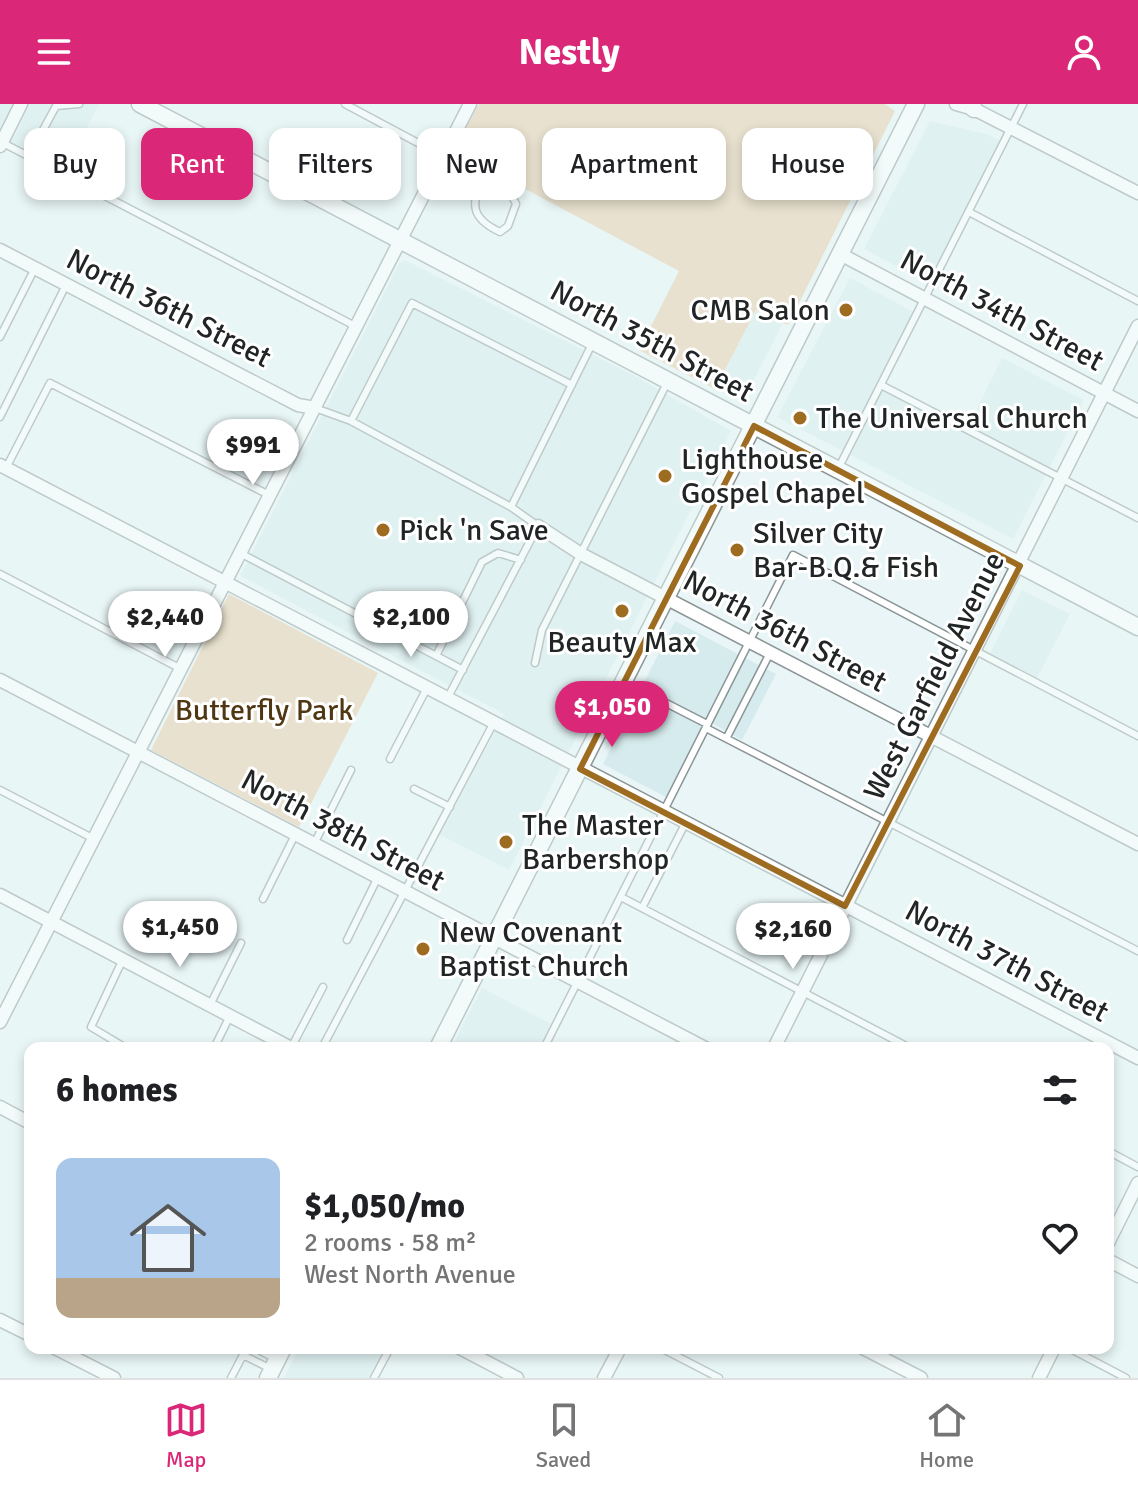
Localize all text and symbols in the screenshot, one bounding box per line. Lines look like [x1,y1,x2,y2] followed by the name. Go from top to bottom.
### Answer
[32,30,76,74] icon: menu
[518,30,620,75] text: Nestly
[1062,30,1106,74] icon: person
[24,128,125,200] chip: Buy
[141,128,253,200] chip: Rent
[269,128,401,200] chip: Filters
[417,128,526,200] chip: New
[542,128,726,200] chip: Apartment
[742,128,873,200] chip: House
[60,241,277,376] street label: North 36th Street
[894,241,1110,380] street label: North 34th Street
[544,272,760,411] street label: North 35th Street
[691,292,830,329] place label: CMB Salon
[837,301,855,319] marker: CMB Salon
[816,400,1088,437] place label: The Universal Church
[791,409,809,427] marker: The Universal Church
[206,419,300,487] pin: $991
[225,429,281,461] text: $991
[681,441,865,512] place label: Lighthouse Gospel Chapel
[656,467,674,485] marker: Lighthouse Gospel Chapel
[399,512,549,549] place label: Pick 'n Save
[753,515,939,586] place label: Silver City Bar-B.Q.& Fish
[374,521,392,539] marker: Pick 'n Save
[728,541,746,559] marker: Silver City Bar-B.Q.& Fish
[856,546,1013,806] street label: West Garfield Avenue
[677,562,893,701] street label: North 36th Street
[100,591,230,659] pin: $2,440
[346,591,476,659] pin: $2,100
[126,601,204,633] text: $2,440
[372,601,450,633] text: $2,100
[613,602,631,620] marker: Beauty Max
[547,624,697,661] place label: Beauty Max
[547,681,677,749] pin: $1,050
[573,691,651,723] text: $1,050
[175,692,353,729] park label: Butterfly Park
[235,761,451,900] street label: North 38th Street
[522,807,669,878] place label: The Master Barbershop
[497,833,515,851] marker: The Master Barbershop
[899,892,1115,1031] street label: North 37th Street
[115,901,245,969] pin: $1,450
[728,903,858,971] pin: $2,160
[141,911,219,943] text: $1,450
[754,913,832,945] text: $2,160
[439,914,629,985] place label: New Covenant Baptist Church
[414,940,432,958] marker: New Covenant Baptist Church
[1038,1068,1082,1112] icon: filters
[56,1069,177,1111] text: 6 homes
[304,1185,465,1227] text: $1,050/mo
[120,1190,216,1286] icon: home
[1038,1216,1082,1260] icon: heart
[304,1227,477,1259] text: 2 rooms · 58 m²
[304,1259,516,1291] text: West North Avenue
[164,1398,208,1473] tab: Map
[536,1398,591,1473] tab: Saved
[919,1398,974,1473] tab: Home

